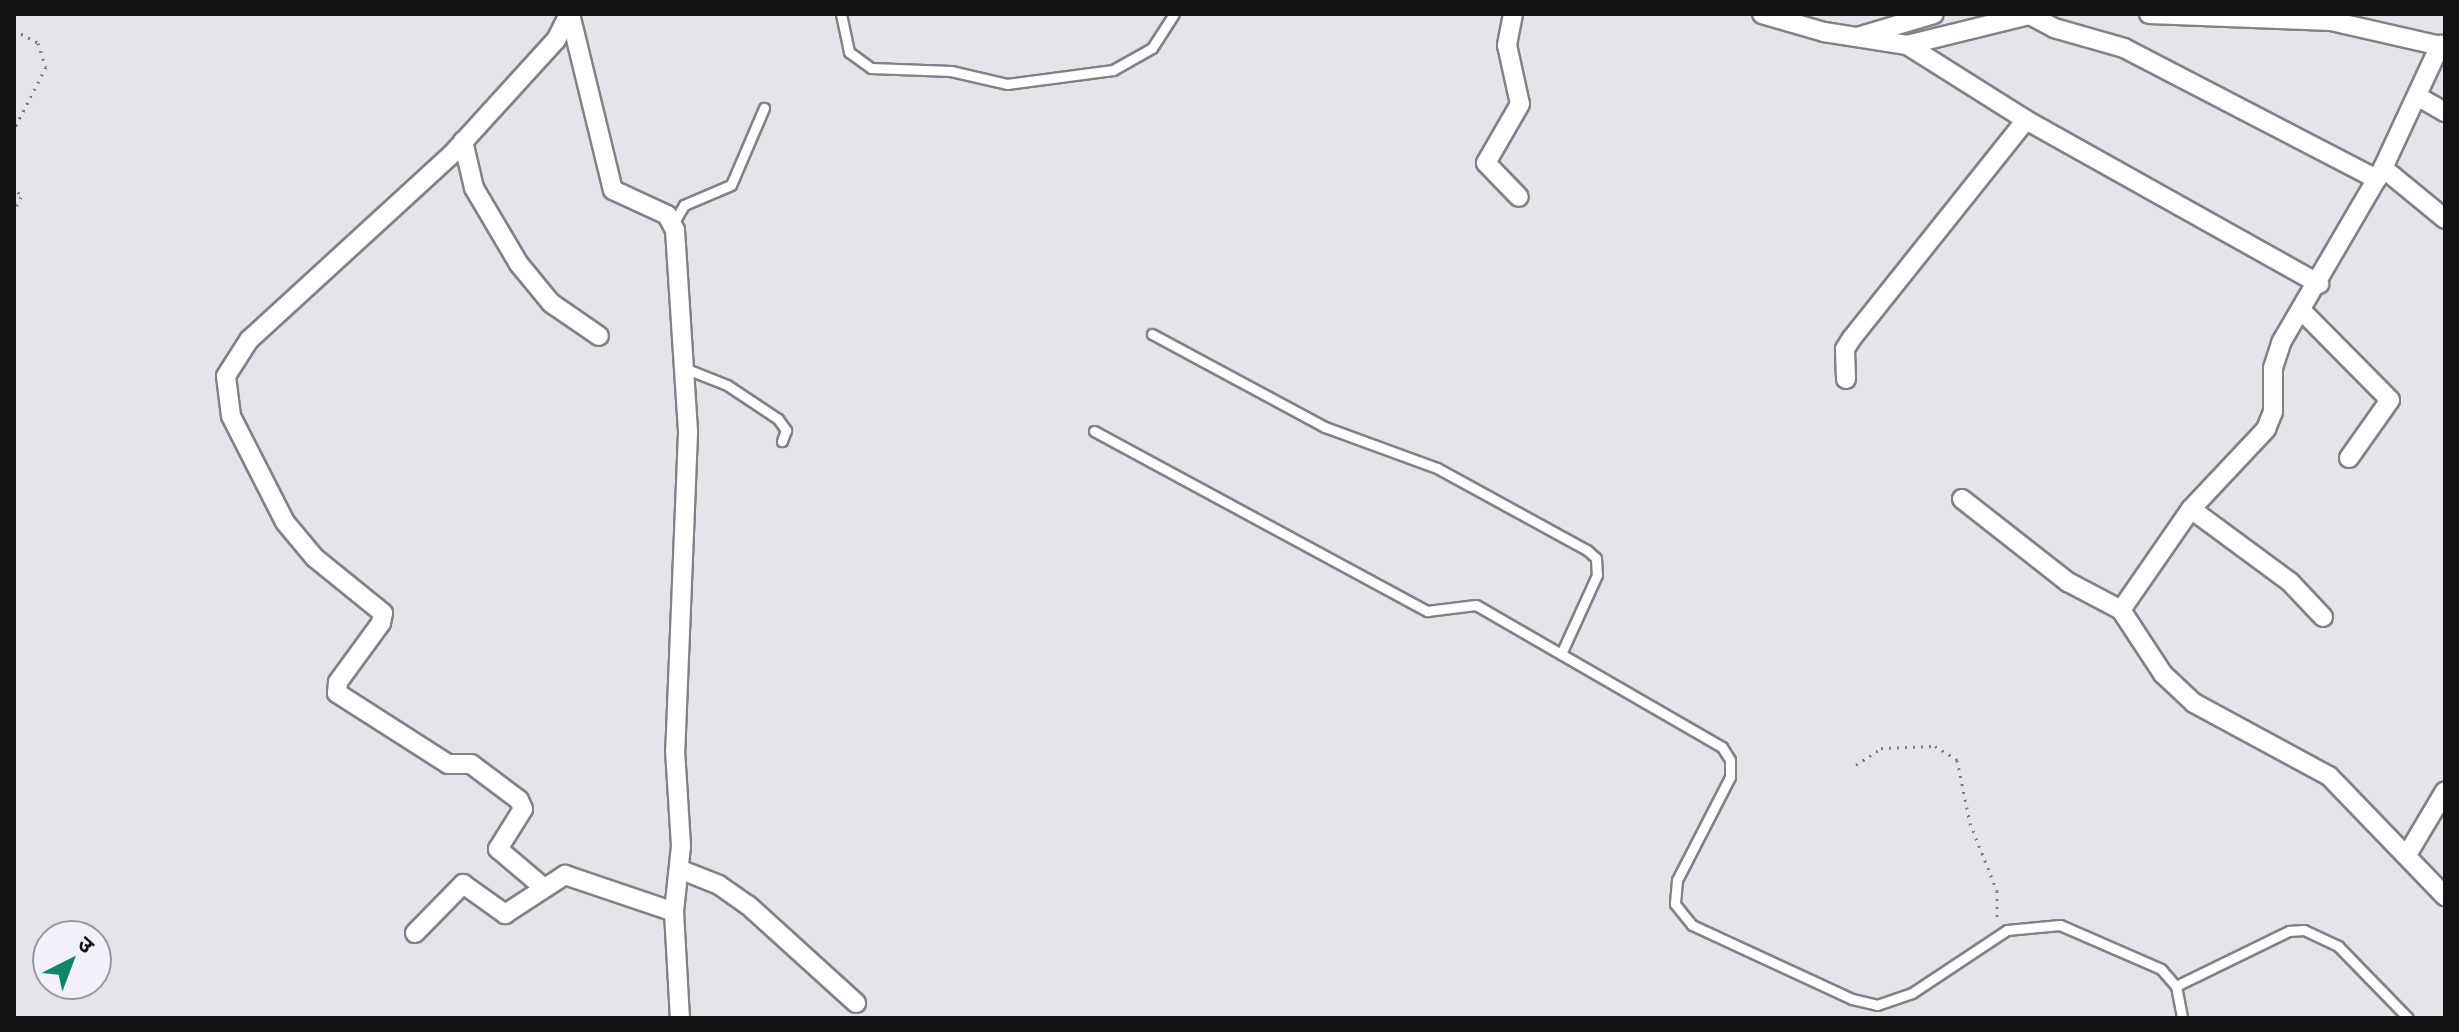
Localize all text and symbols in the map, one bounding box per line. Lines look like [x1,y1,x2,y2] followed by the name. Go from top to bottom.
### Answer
[32,920,112,1000] north arrow
[71,927,103,960] text: उ

